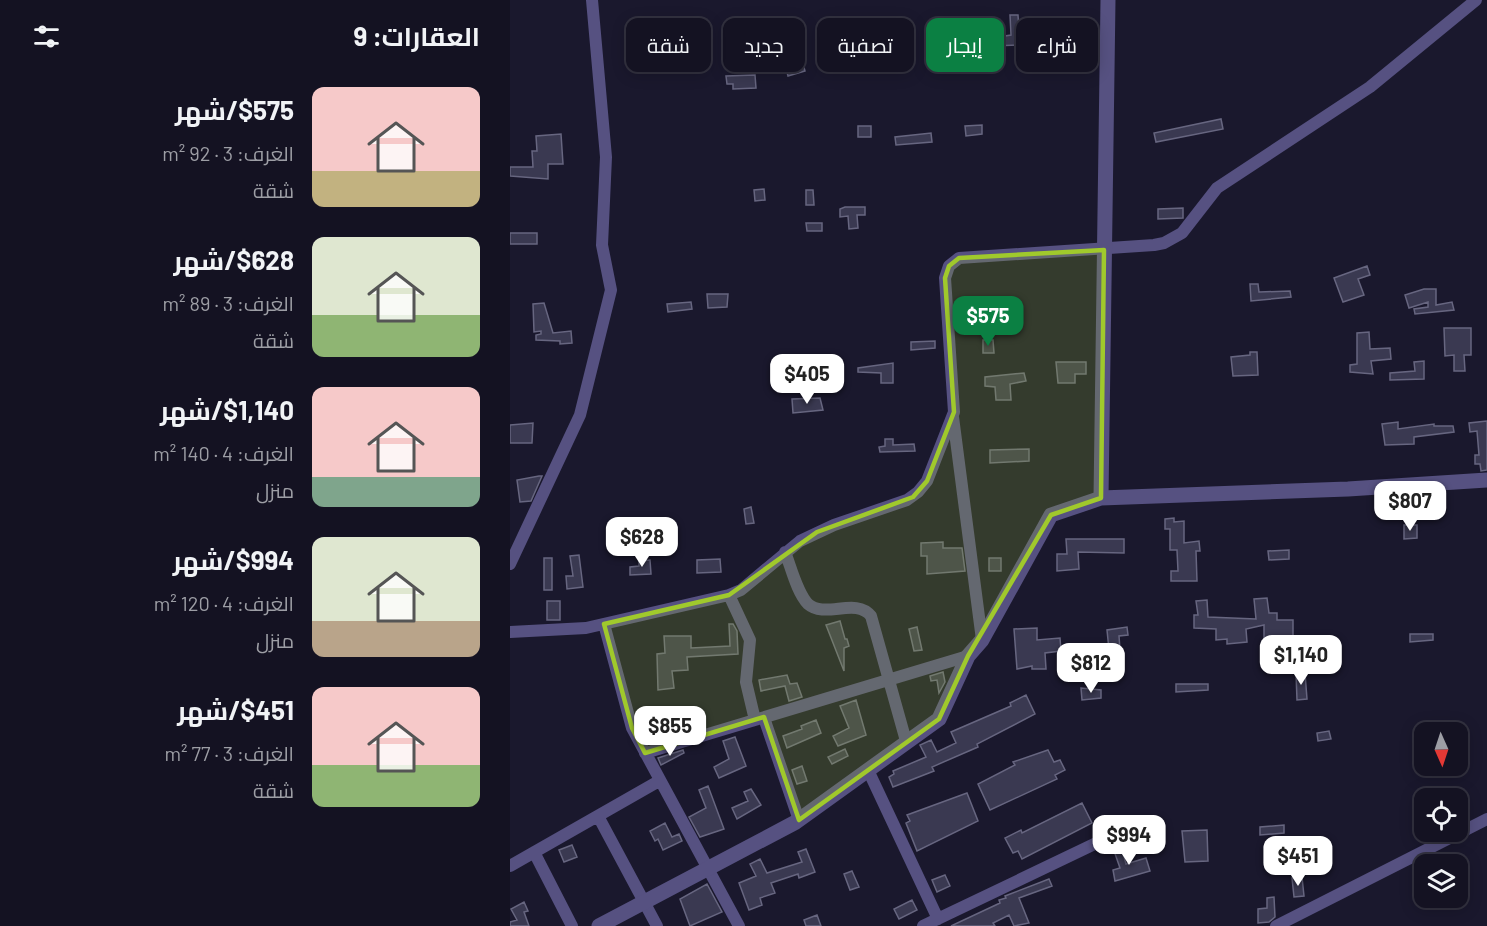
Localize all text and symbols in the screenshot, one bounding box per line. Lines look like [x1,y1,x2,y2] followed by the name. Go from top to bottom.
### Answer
[626,18,711,72] chip: شقة
[723,18,805,72] chip: جديد
[817,18,914,72] chip: تصفية
[926,18,1004,72] chip: إيجار
[1016,18,1098,72] chip: شراء
[30,20,63,53] icon: filters
[353,20,480,51] text: العقارات: 9
[175,94,294,125] text: $575/شهر
[360,111,432,183] icon: home
[162,141,294,165] text: الغرف: 3 · 92 m²
[253,178,294,202] text: شقة
[173,244,294,275] text: $628/شهر
[360,261,432,333] icon: home
[163,291,294,315] text: الغرف: 3 · 89 m²
[952,296,1024,347] pin: $575
[967,303,1009,327] text: $575
[253,328,294,352] text: شقة
[771,354,843,405] pin: $405
[784,361,830,385] text: $405
[160,394,294,425] text: $1,140/شهر
[360,411,432,483] icon: home
[153,441,294,465] text: الغرف: 4 · 140 m²
[256,478,294,502] text: منزل
[1374,481,1446,532] pin: $807
[1388,488,1432,512] text: $807
[606,517,678,568] pin: $628
[620,524,664,548] text: $628
[173,544,294,575] text: $994/شهر
[360,561,432,633] icon: home
[154,591,294,615] text: الغرف: 4 · 120 m²
[256,628,294,652] text: منزل
[1252,635,1350,686] pin: $1,140
[1274,642,1328,666] text: $1,140
[1055,643,1127,694] pin: $812
[1071,650,1111,674] text: $812
[177,694,294,725] text: $451/شهر
[634,706,706,757] pin: $855
[360,711,432,783] icon: home
[648,713,692,737] text: $855
[1414,722,1468,776] north arrow
[1414,722,1468,908] map controls
[164,741,294,765] text: الغرف: 3 · 77 m²
[253,778,294,802] text: شقة
[1414,788,1468,842] button: locate
[1093,815,1165,866] pin: $994
[1107,822,1151,846] text: $994
[1262,836,1334,887] pin: $451
[1277,843,1319,867] text: $451
[1414,854,1468,908] button: layers

